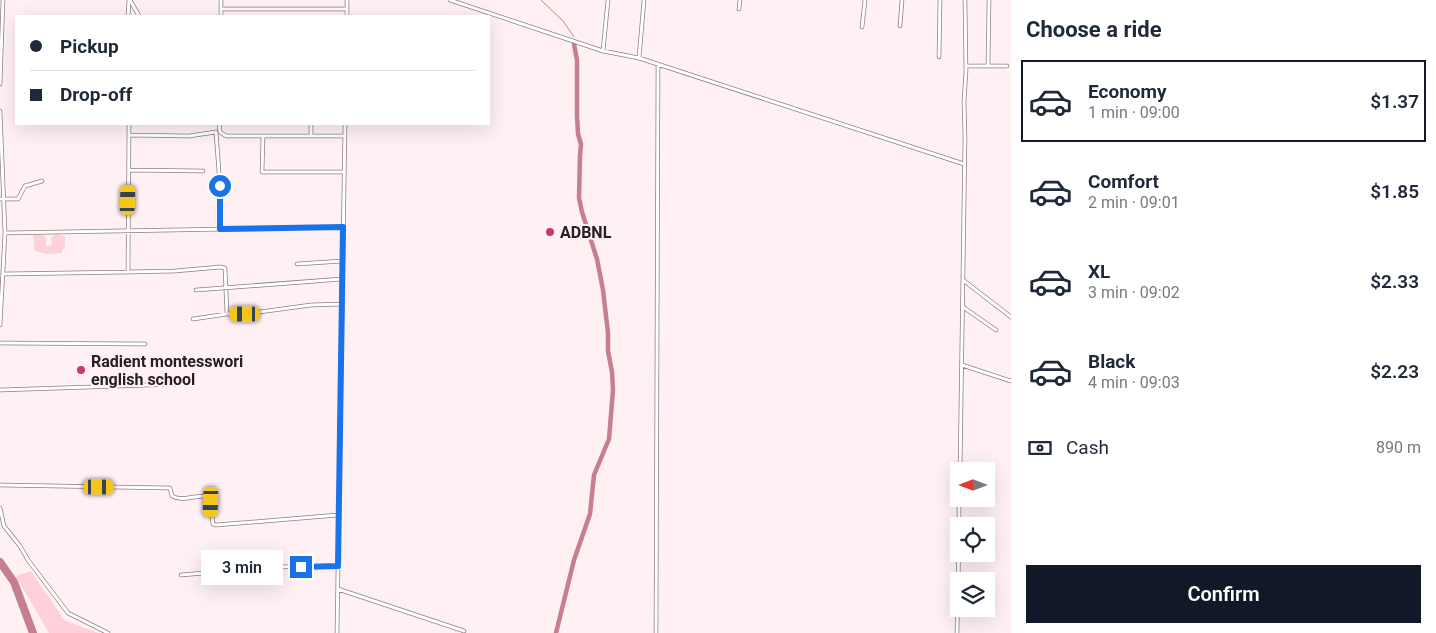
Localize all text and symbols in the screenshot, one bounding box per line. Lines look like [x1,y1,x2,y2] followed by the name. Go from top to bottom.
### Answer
[1026,17,1162,42] text: Choose a ride
[60,35,119,58] text: Pickup
[1028,79,1073,124] icon: car
[1088,80,1167,103] text: Economy
[60,83,132,106] text: Drop-off
[1370,90,1419,113] text: $1.37
[1088,103,1180,122] text: 1 min · 09:00
[1028,169,1073,214] icon: car
[1088,170,1159,193] text: Comfort
[209,175,231,197] route start
[1370,180,1419,203] text: $1.85
[119,185,136,215] car
[1088,193,1180,212] text: 2 min · 09:01
[560,223,612,242] place label: ADBNL
[544,226,556,238] marker: ADBNL
[1028,259,1073,304] icon: car
[1088,260,1110,283] text: XL
[1370,270,1419,293] text: $2.33
[1088,283,1180,302] text: 3 min · 09:02
[230,307,260,322] car
[1028,349,1073,394] icon: car
[1088,350,1135,373] text: Black
[91,352,243,389] place label: Radient montesswori english school
[1370,360,1419,383] text: $2.23
[75,364,87,376] marker: Radient montesswori english school
[1088,373,1180,392] text: 4 min · 09:03
[1026,434,1054,462] icon: cash
[1066,436,1109,459] text: Cash
[1376,438,1421,457] text: 890 m
[950,462,995,508] north arrow
[950,462,995,617] map controls
[84,480,114,495] car
[202,487,219,517] car
[950,517,995,562] button: locate
[201,550,284,584] callout: 3 min
[290,556,312,578] route end
[222,558,262,577] text: 3 min
[1026,565,1421,623] button: Confirm
[950,572,995,617] button: layers

